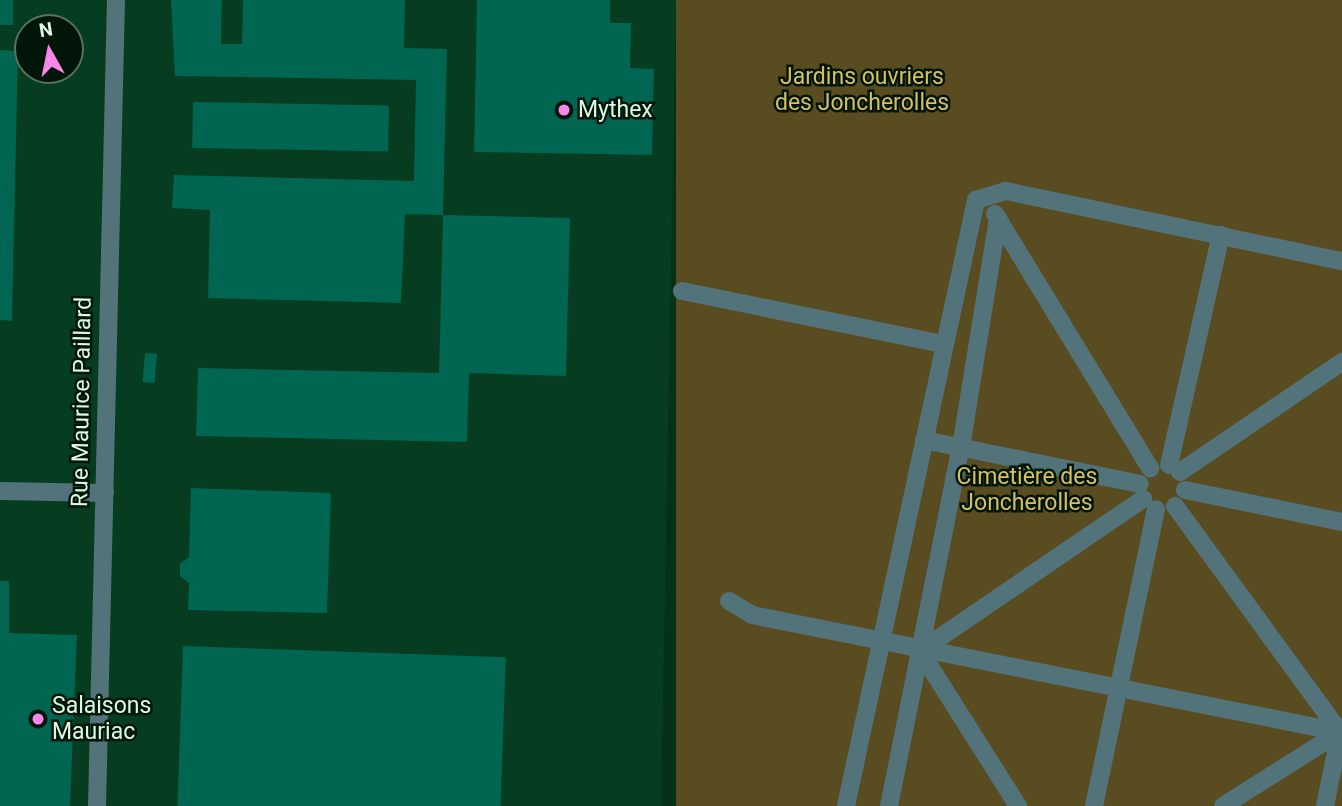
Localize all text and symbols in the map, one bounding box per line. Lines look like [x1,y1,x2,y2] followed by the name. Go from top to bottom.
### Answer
[14,14,84,84] north arrow
[38,17,54,42] text: N
[775,63,949,117] park label: Jardins ouvriers des Joncherolles
[578,96,653,124] place label: Mythex
[556,102,572,118] marker: Mythex
[66,297,98,507] street label: Rue Maurice Paillard
[957,463,1097,517] park label: Cimetière des Joncherolles
[52,692,151,746] place label: Salaisons Mauriac
[30,711,46,727] marker: Salaisons Mauriac

